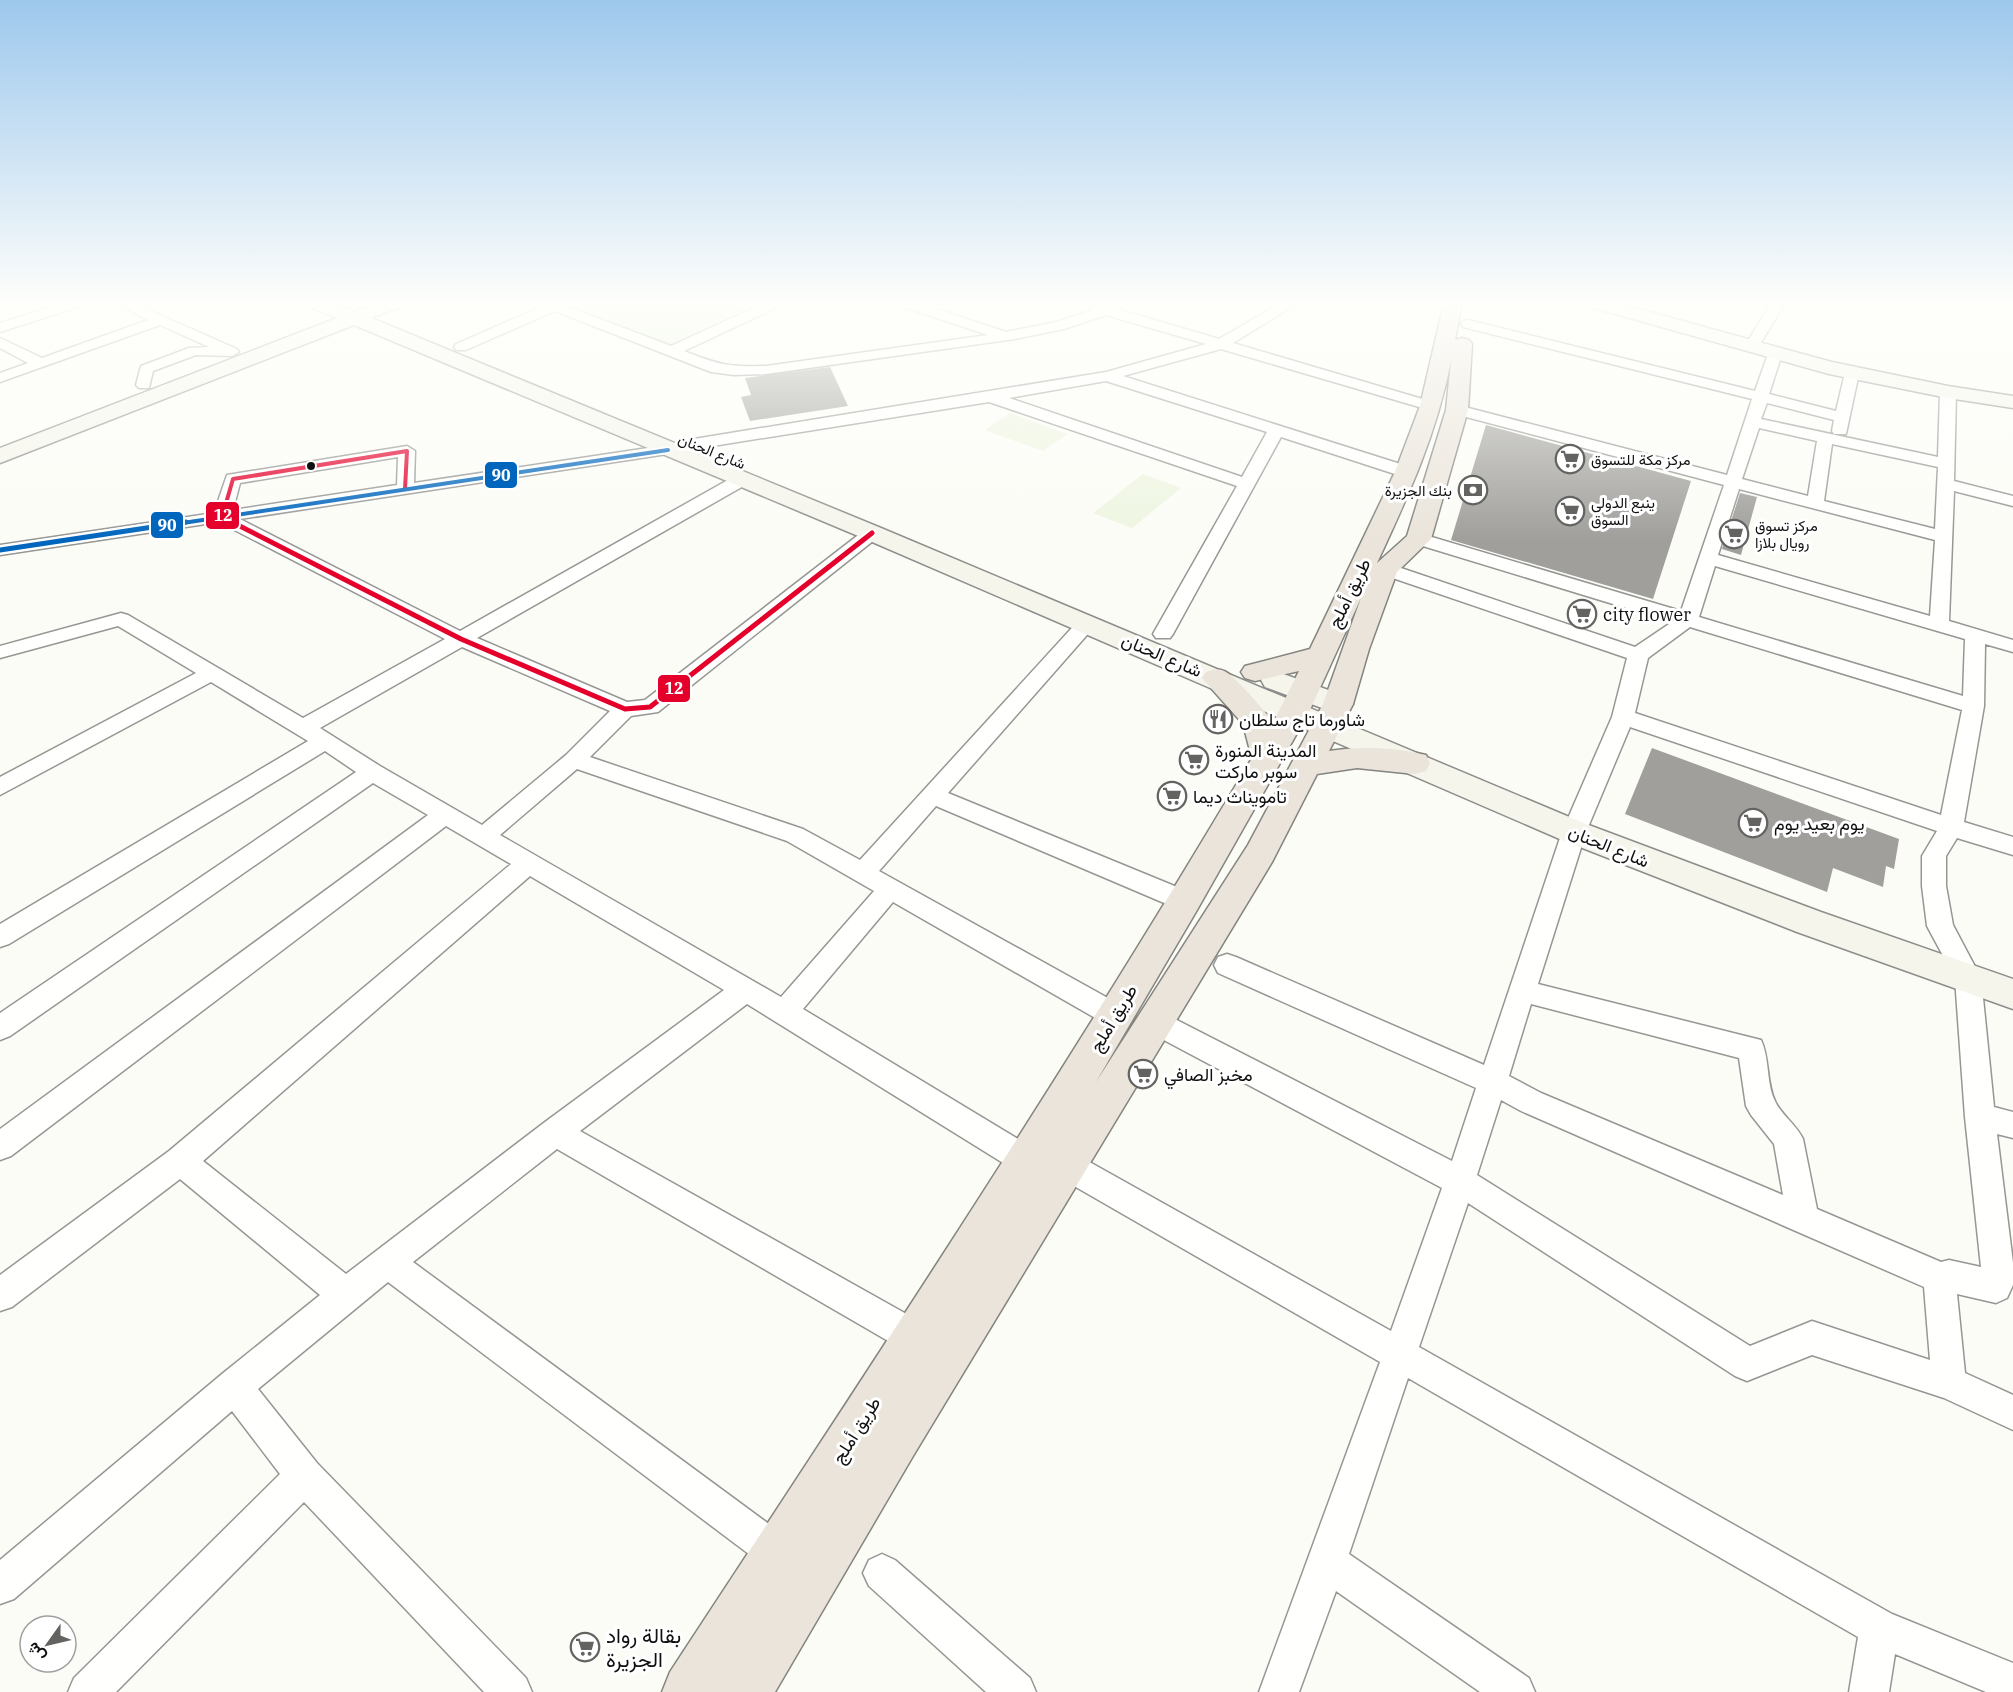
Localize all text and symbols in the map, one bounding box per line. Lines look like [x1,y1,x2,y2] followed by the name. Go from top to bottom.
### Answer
[675,429,749,475] street label: شارع الحنان
[1554,443,1586,475] supermarket icon: مركز مكة للتسوق
[1591,450,1690,469] place label: مركز مكة للتسوق
[305,460,317,472] unlabelled marker
[484,461,518,489] line badge: 90
[491,465,511,485] text: 90
[1457,474,1489,506] bank icon: بنك الجزيرة
[1385,481,1452,500] place label: بنك الجزيرة
[1591,493,1655,529] place label: ينبع الدولى السوق
[1554,495,1586,527] supermarket icon: ينبع الدولى السوق
[205,501,240,530] line badge: 12
[213,505,233,525] text: 12
[150,511,184,539] line badge: 90
[157,515,177,535] text: 90
[1755,516,1818,552] place label: مركز تسوق رويال بلازا
[1718,518,1750,550] supermarket icon: مركز تسوق رويال بلازا
[1322,555,1377,632] street label: طريق أملج
[1566,598,1598,630] supermarket icon: city flower
[1603,603,1691,626] place label: city flower
[1118,628,1206,683] street label: شارع الحنان
[657,674,691,703] line badge: 12
[664,678,684,698] text: 12
[1202,703,1234,735] restaurant icon: شاورما تاج سلطان
[1239,708,1365,732] place label: شاورما تاج سلطان
[1215,739,1316,783] place label: المدينة المنورة سوبر ماركت
[1178,744,1210,776] supermarket icon: المدينة المنورة سوبر ماركت
[1156,780,1188,812] supermarket icon: تامويناث ديما
[1193,785,1287,808] place label: تامويناث ديما
[1737,807,1769,839] supermarket icon: يوم بعيد يوم
[1774,812,1865,836] place label: يوم بعيد يوم
[1565,819,1653,874] street label: شارع الحنان
[1084,980,1143,1056] street label: طريق أملج
[1127,1058,1159,1090] supermarket icon: مخبز الصافي
[1164,1063,1253,1090] place label: مخبز الصافي
[827,1392,886,1468] street label: طريق أملج
[18,1614,78,1674] north arrow
[606,1621,681,1673] place label: بقالة رواد الجزيرة
[569,1631,601,1663] supermarket icon: بقالة رواد الجزيرة
[22,1639,49,1666] text: ش

